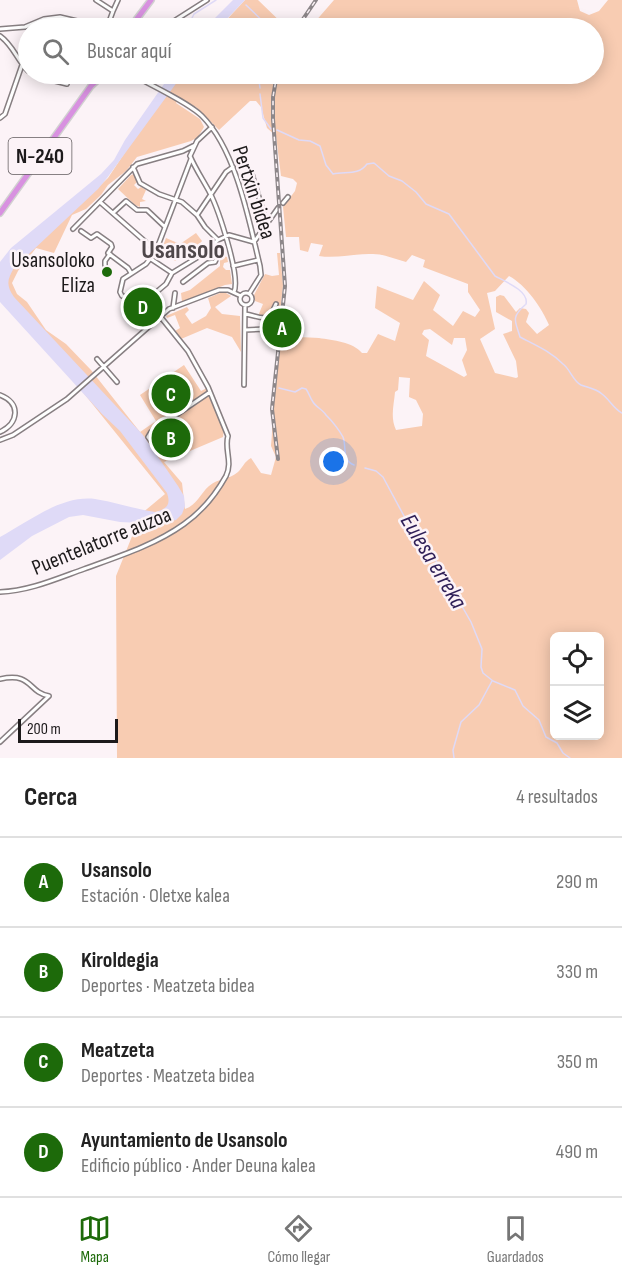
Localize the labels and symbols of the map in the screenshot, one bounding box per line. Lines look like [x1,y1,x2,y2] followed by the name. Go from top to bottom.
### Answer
[9,138,72,174] road number: N-240
[226,142,281,242] street label: Pertxin bidea
[141,235,225,266] district label: Usansolo
[11,247,95,299] place label: Usansoloko Eliza
[100,265,114,279] marker: Usansoloko Eliza
[124,284,162,330] pin: D
[262,306,302,350] pin: A
[152,372,190,416] pin: C
[152,416,190,460] pin: B
[319,447,348,476] your location
[28,501,175,582] street label: Puentelatorre auzoa
[394,509,473,614] water label: Eulesa erreka
[18,716,118,744] scale bar

